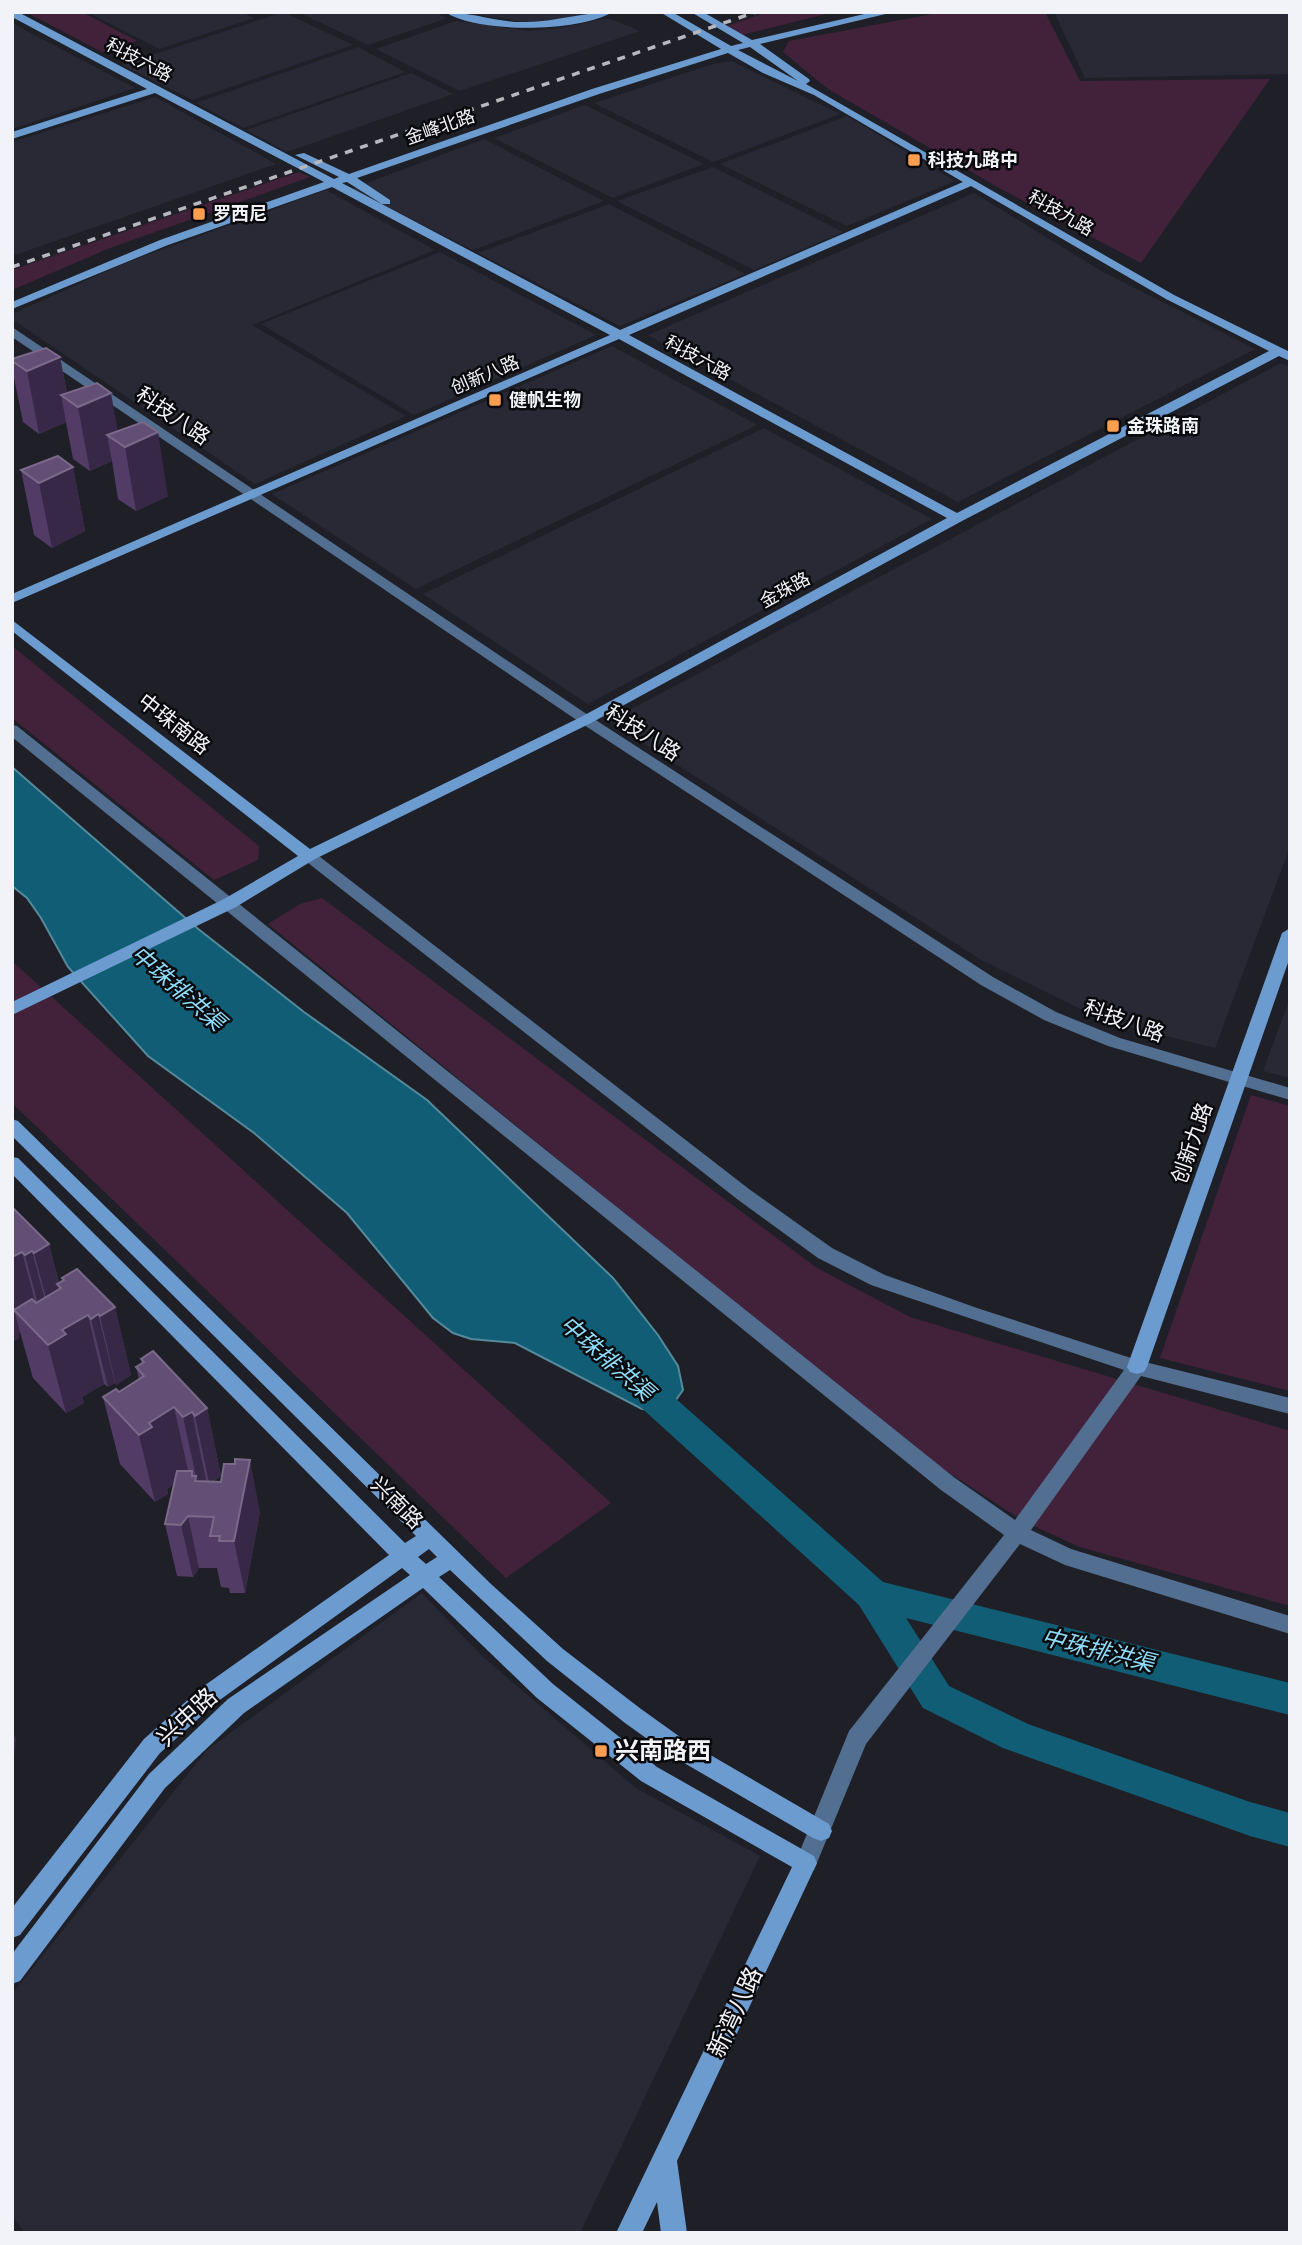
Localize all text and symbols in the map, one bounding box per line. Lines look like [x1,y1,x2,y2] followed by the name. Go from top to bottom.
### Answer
[103,33,176,86] street label: 科技六路
[402,105,477,148] street label: 金峰北路
[928,149,1018,170] place label: 科技九路中
[906,152,922,168] marker: 科技九路中
[1025,185,1098,240] street label: 科技九路
[213,203,267,224] place label: 罗西尼
[191,206,207,222] marker: 罗西尼
[662,331,735,384] street label: 科技六路
[448,351,522,398] street label: 创新八路
[132,381,215,450] street label: 科技八路
[509,389,581,410] place label: 健帆生物
[487,392,503,408] marker: 健帆生物
[1127,415,1199,436] place label: 金珠路南
[1105,418,1121,434] marker: 金珠路南
[756,567,813,612] street label: 金珠路
[134,688,215,759] street label: 中珠南路
[601,699,685,766] street label: 科技八路
[125,940,232,1038] water label: 中珠排洪渠
[1080,994,1168,1047] street label: 科技八路
[1166,1099,1217,1187] street label: 创新九路
[554,1310,661,1408] water label: 中珠排洪渠
[366,1472,428,1534] street label: 兴南路
[1039,1623,1160,1678] water label: 中珠排洪渠
[151,1682,223,1752] street label: 兴中路
[615,1737,711,1765] place label: 兴南路西
[593,1743,609,1759] marker: 兴南路西
[702,1963,768,2061] street label: 新湾八路

